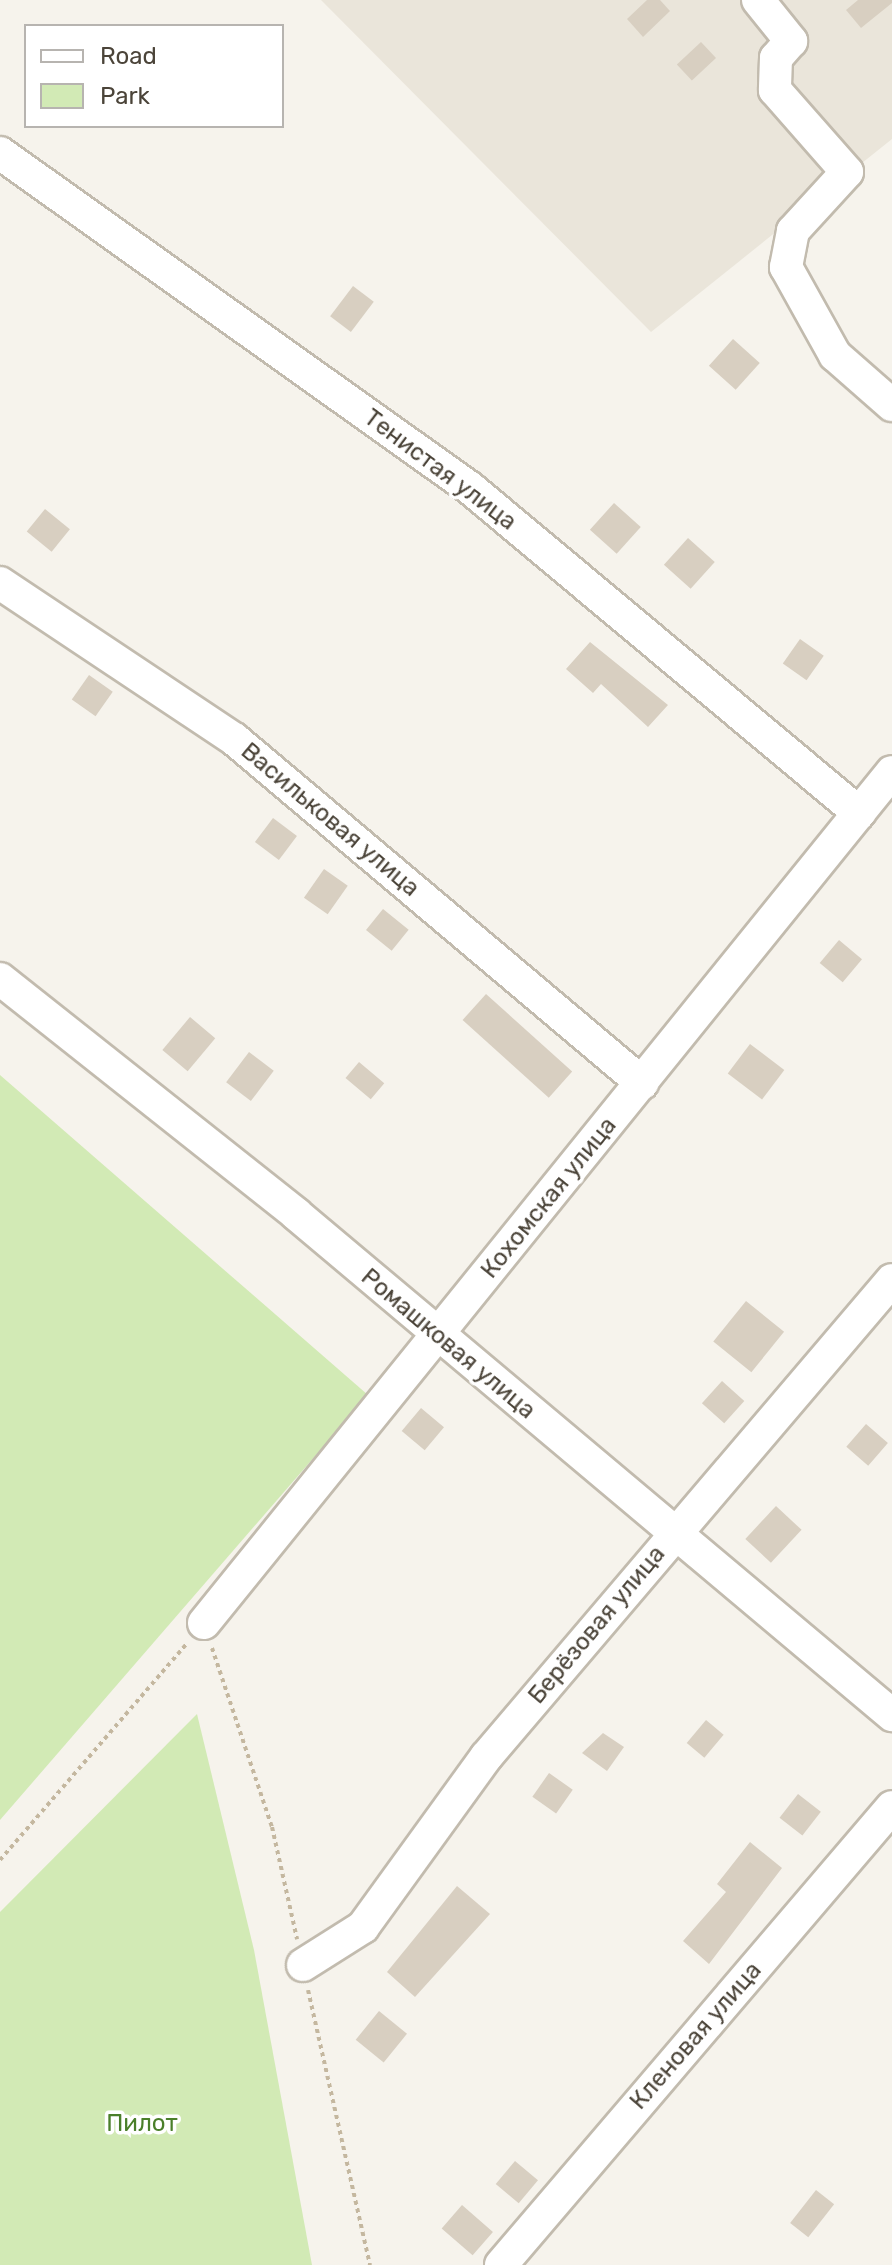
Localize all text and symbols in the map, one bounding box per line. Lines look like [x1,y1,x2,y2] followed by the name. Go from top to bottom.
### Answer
[24,24,284,128] legend
[100,42,157,70] text: Road
[100,82,150,110] text: Park
[358,403,522,537] street label: Тенистая улица
[235,737,425,903] street label: Васильковая улица
[475,1112,623,1284] street label: Кохомская улица
[355,1263,541,1425] street label: Ромашковая улица
[523,1540,671,1710] street label: Берёзовая улица
[624,1956,768,2116] street label: Кленовая улица
[106,2110,178,2138] park label: Пилот

